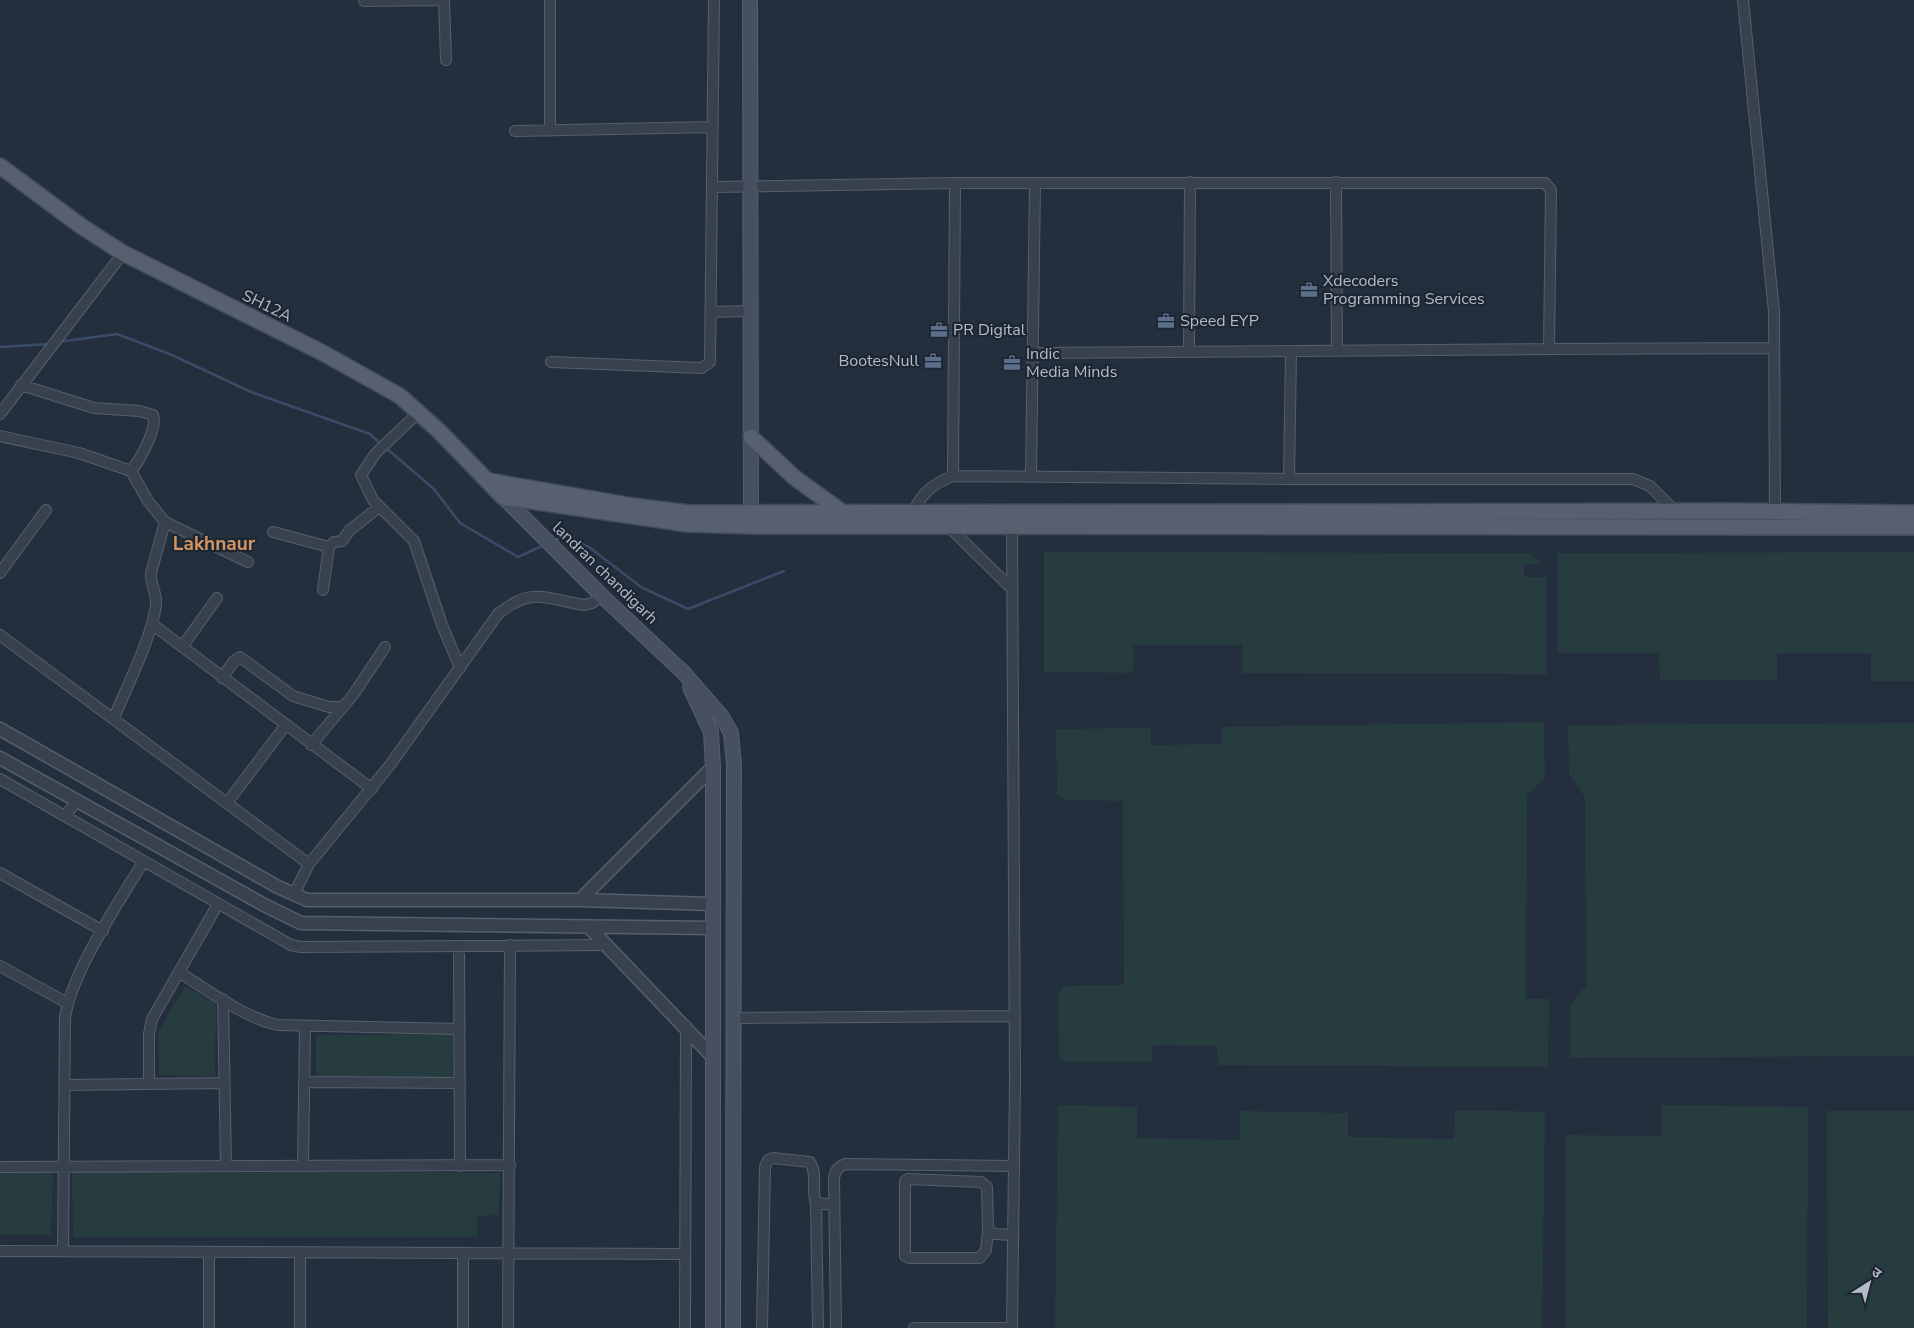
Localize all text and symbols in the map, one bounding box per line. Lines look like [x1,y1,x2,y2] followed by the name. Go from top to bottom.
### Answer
[1323,270,1485,310] place label: Xdecoders Programming Services
[1299,280,1319,300] office icon: Xdecoders Programming Services
[238,285,296,328] street label: SH12A
[1180,310,1259,332] place label: Speed EYP
[1156,311,1176,331] office icon: Speed EYP
[953,319,1026,341] place label: PR Digital
[929,320,949,340] office icon: PR Digital
[1026,343,1117,383] place label: Indic Media Minds
[838,350,919,372] place label: BootesNull
[923,351,943,371] office icon: BootesNull
[1002,353,1022,373] office icon: Indic Media Minds
[547,517,663,629] street label: landran chandigarh
[173,531,256,557] district label: Lakhnaur
[1844,1258,1894,1308] north arrow
[1867,1263,1886,1283] text: उ

